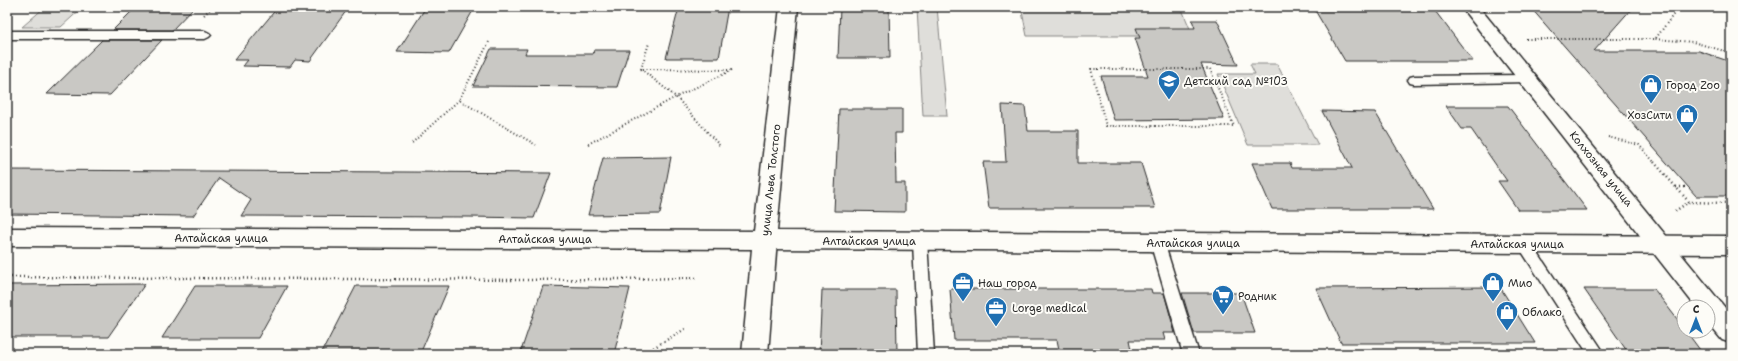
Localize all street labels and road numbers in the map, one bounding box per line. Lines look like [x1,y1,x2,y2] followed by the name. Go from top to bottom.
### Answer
[758,123,784,237] street label: улица Льва Толстого
[1566,128,1636,210] street label: Колхозная улица
[174,231,268,246] street label: Алтайская улица
[498,232,592,247] street label: Алтайская улица
[822,234,916,249] street label: Алтайская улица
[1146,236,1240,251] street label: Алтайская улица
[1470,237,1564,252] street label: Алтайская улица

